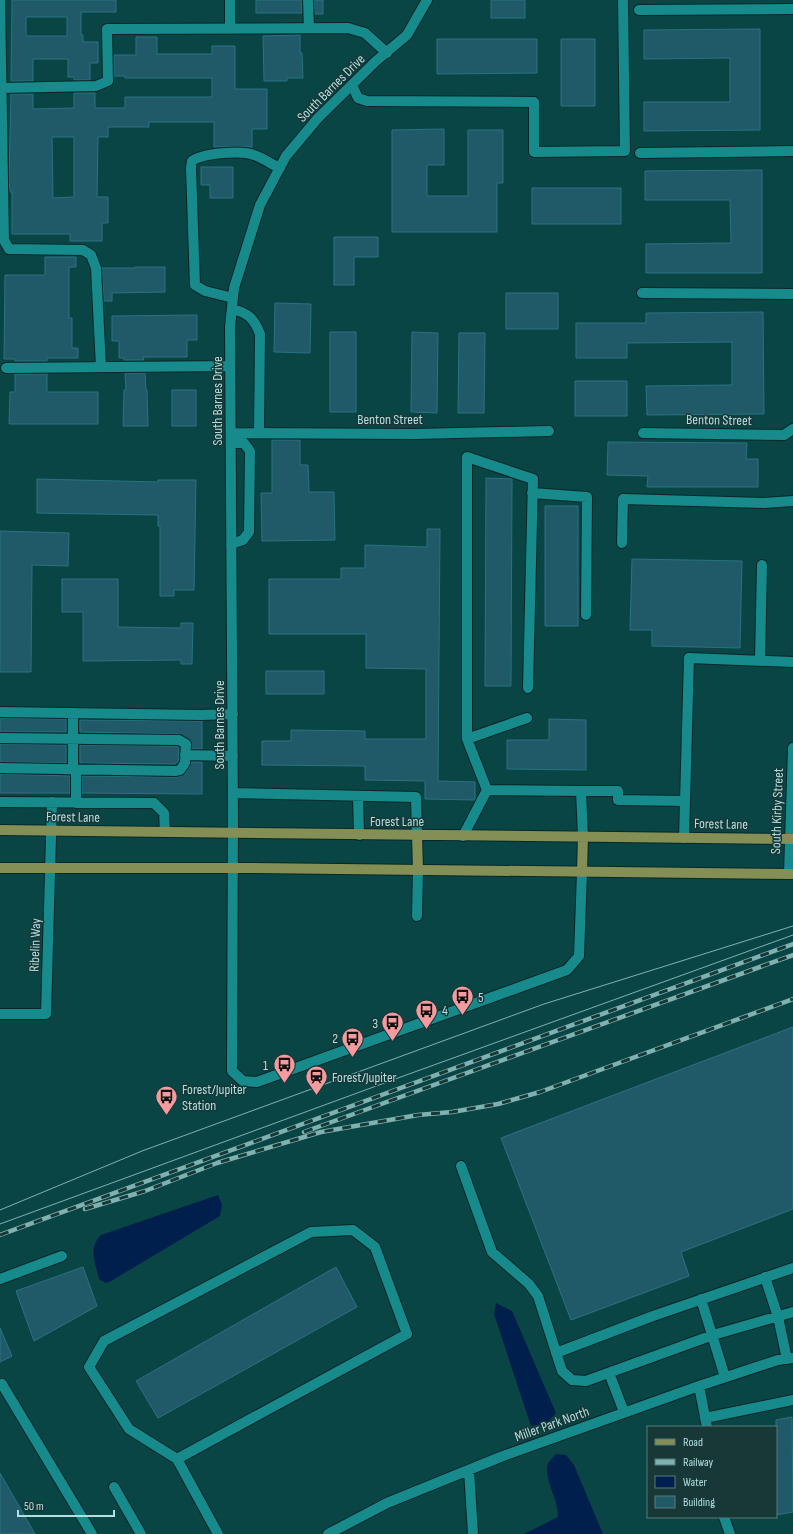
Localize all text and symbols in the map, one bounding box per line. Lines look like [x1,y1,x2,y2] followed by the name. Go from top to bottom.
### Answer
[293,50,369,126] street label: South Barnes Drive
[209,356,226,446] street label: South Barnes Drive
[357,411,423,428] street label: Benton Street
[686,411,752,429] street label: Benton Street
[211,680,228,770] street label: South Barnes Drive
[767,768,787,854] street label: South Kirby Street
[46,808,100,826] street label: Forest Lane
[370,813,424,830] street label: Forest Lane
[694,815,748,833] street label: Forest Lane
[26,917,44,972] street label: Ribelin Way
[449,984,475,1017] bus stop icon: 5
[478,989,484,1006] place label: 5
[414,997,440,1030] bus stop icon: 4
[442,1002,448,1019] place label: 4
[380,1010,406,1043] bus stop icon: 3
[372,1015,378,1032] place label: 3
[340,1025,366,1058] bus stop icon: 2
[332,1030,338,1047] place label: 2
[271,1052,297,1085] bus stop icon: 1
[263,1057,268,1074] place label: 1
[304,1064,330,1097] station icon: Forest/Jupiter
[332,1069,397,1086] place label: Forest/Jupiter
[182,1081,247,1114] place label: Forest/Jupiter Station
[153,1084,179,1117] bus stop icon: Forest/Jupiter Station
[512,1403,592,1445] street label: Miller Park North
[647,1426,777,1518] legend
[683,1435,703,1450] text: Road
[683,1455,714,1470] text: Railway
[683,1475,707,1490] text: Water
[18,1492,114,1518] scale bar
[683,1495,715,1510] text: Building
[24,1499,44,1514] text: 50 m

